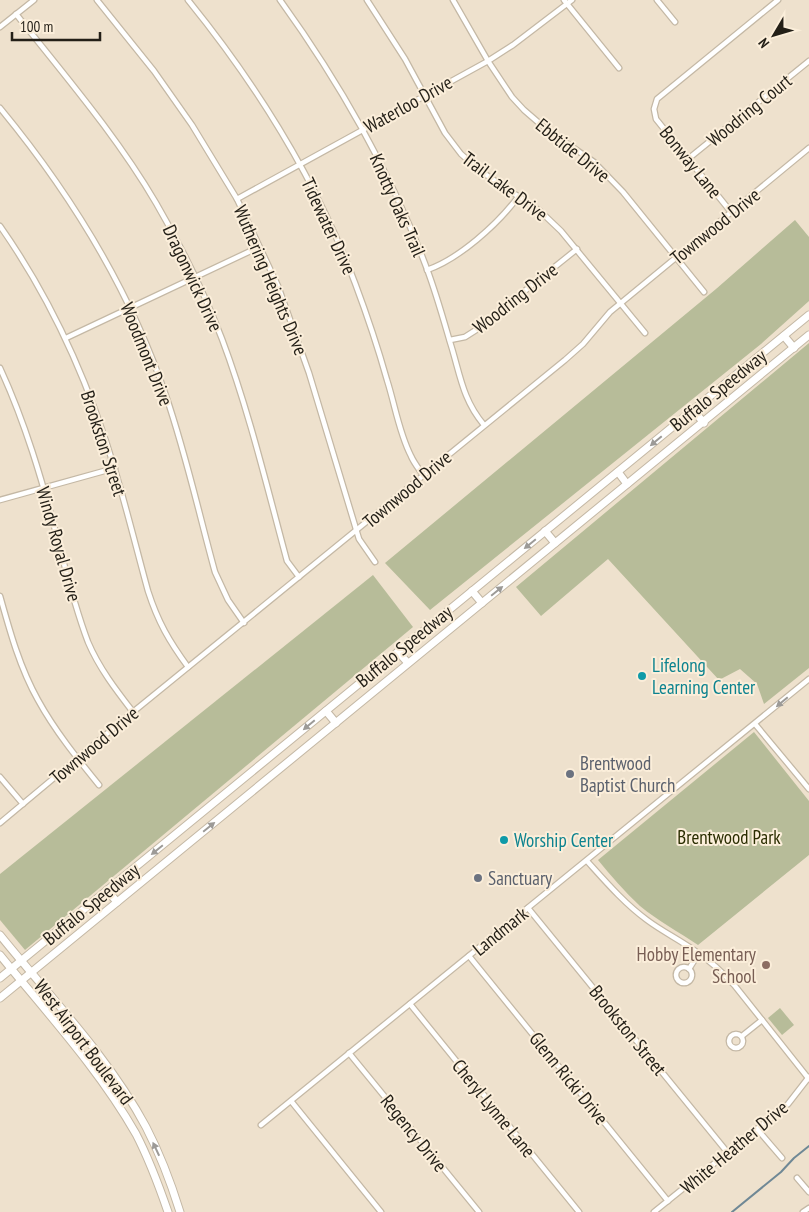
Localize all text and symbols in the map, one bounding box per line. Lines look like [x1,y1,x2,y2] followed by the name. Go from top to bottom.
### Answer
[12,10,100,42] scale bar
[749,10,799,60] north arrow
[20,17,53,36] text: 100 m
[754,34,773,52] text: N
[702,68,797,151] street label: Woodring Court
[360,70,456,138] street label: Waterloo Drive
[531,113,615,187] street label: Ebbtide Drive
[655,121,728,203] street label: Bonway Lane
[457,146,553,226] street label: Trail Lake Drive
[365,150,432,261] street label: Knotty Oaks Trail
[296,174,362,278] street label: Tidewater Drive
[665,182,765,269] street label: Townwood Drive
[229,201,313,359] street label: Wuthering Heights Drive
[158,221,228,335] street label: Dragonwick Drive
[468,257,562,339] street label: Woodring Drive
[115,299,179,409] street label: Woodmont Drive
[665,343,772,436] street label: Buffalo Speedway
[76,387,133,499] street label: Brookston Street
[649,436,662,447] one-way arrow
[358,445,456,533] street label: Townwood Drive
[31,484,87,604] street label: Windy Royal Drive
[523,538,536,549] one-way arrow
[490,585,503,596] one-way arrow
[351,599,458,692] street label: Buffalo Speedway
[652,653,756,699] place label: Lifelong Learning Center
[636,670,648,682] marker: Lifelong Learning Center
[776,696,789,707] one-way arrow
[45,701,143,789] street label: Townwood Drive
[303,719,316,730] one-way arrow
[580,751,675,797] place label: Brentwood Baptist Church
[564,768,576,780] marker: Brentwood Baptist Church
[202,821,215,832] one-way arrow
[677,825,781,849] park label: Brentwood Park
[514,828,614,852] place label: Worship Center
[498,834,510,846] marker: Worship Center
[151,845,164,856] one-way arrow
[38,857,145,950] street label: Buffalo Speedway
[488,866,553,890] place label: Sanctuary
[472,872,484,884] marker: Sanctuary
[467,901,533,961] street label: Landmark
[637,942,757,988] place label: Hobby Elementary School
[760,959,772,971] marker: Hobby Elementary School
[29,975,139,1109] street label: West Airport Boulevard
[584,980,672,1081] street label: Brookston Street
[524,1027,614,1129] street label: Glenn Ricki Drive
[447,1054,541,1162] street label: Cheryl Lynne Lane
[376,1090,452,1176] street label: Regency Drive
[675,1095,793,1199] street label: White Heather Drive
[152,1142,160,1156] one-way arrow

